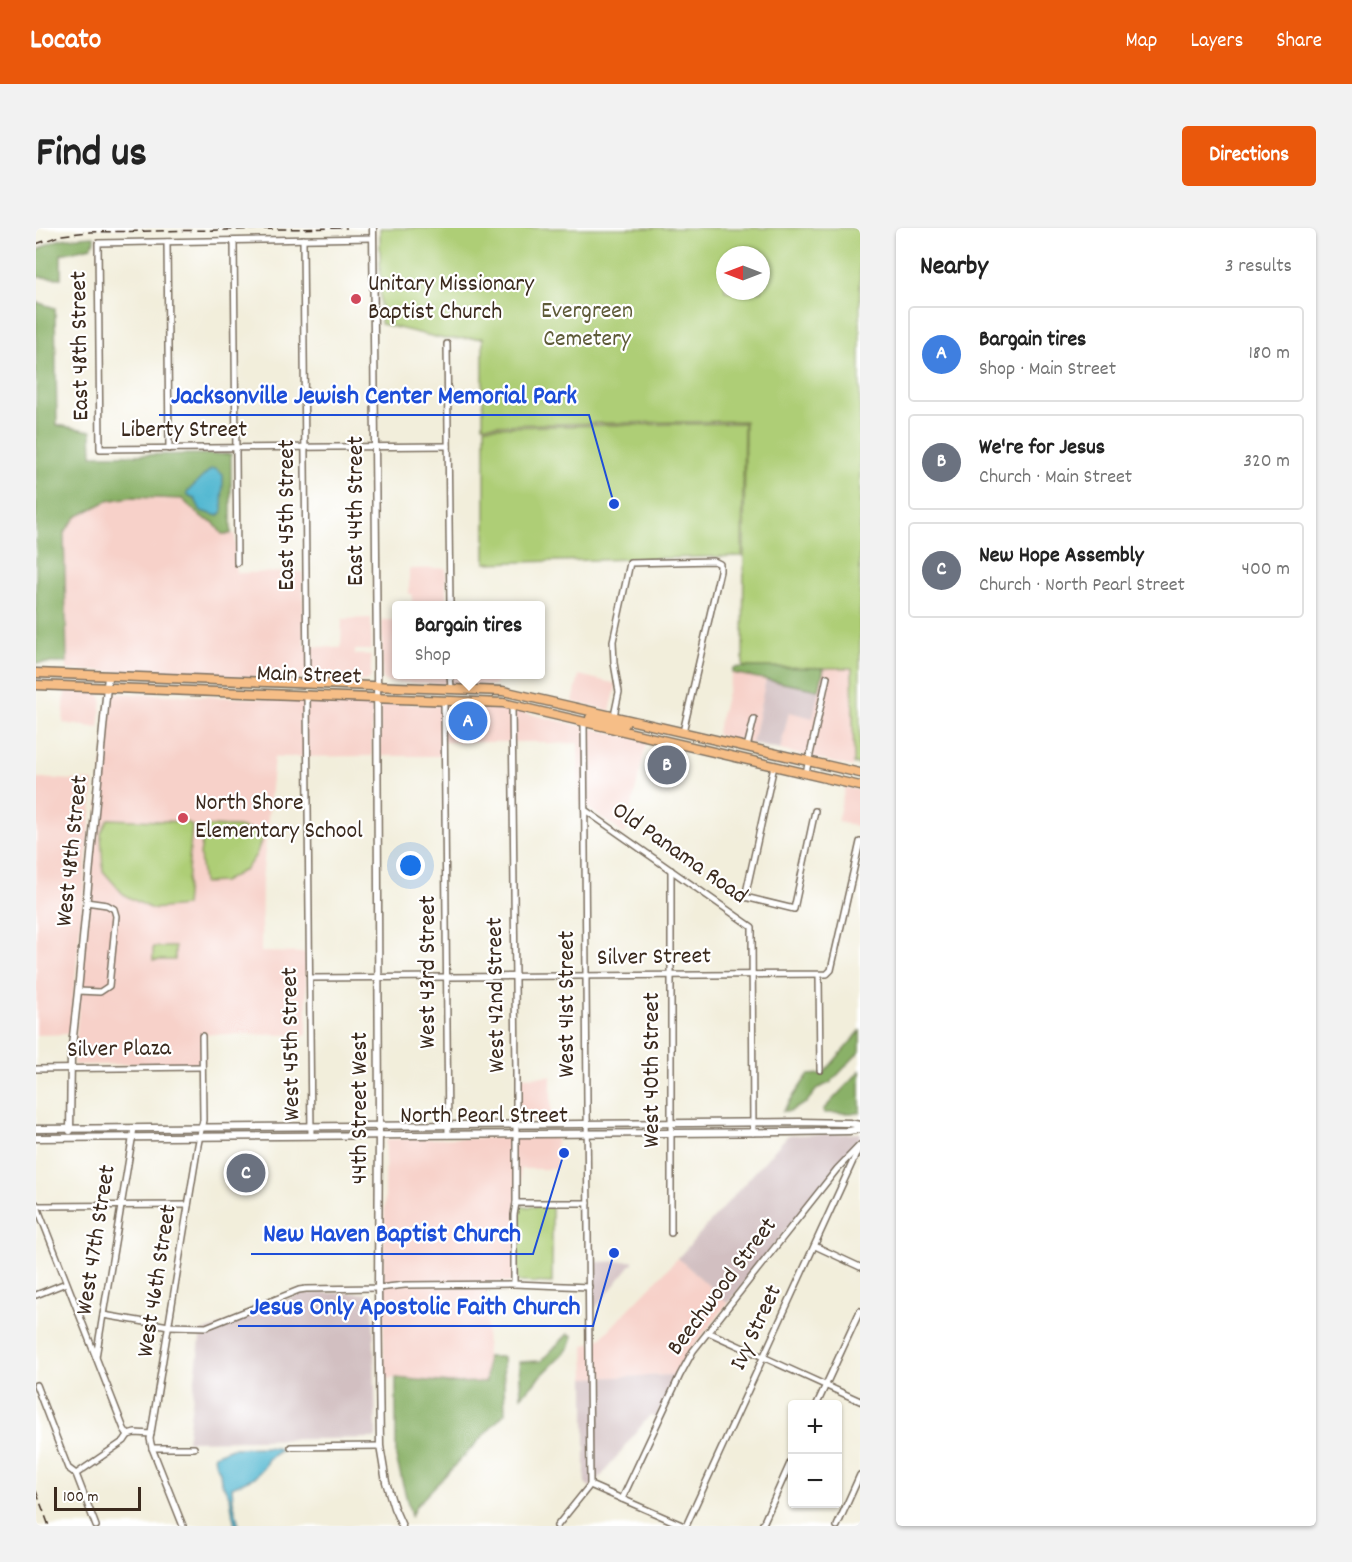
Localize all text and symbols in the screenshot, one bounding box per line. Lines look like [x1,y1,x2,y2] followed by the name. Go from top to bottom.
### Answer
[30,22,101,62] text: Locato
[1126,27,1157,57] text: Map
[1190,27,1243,57] text: Layers
[1276,27,1322,57] text: Share
[36,126,147,186] text: Find us
[1182,126,1316,186] button: Directions
[716,246,770,300] north arrow
[920,249,988,286] text: Nearby
[1225,253,1292,281] text: 3 results
[368,268,535,330] place label: Unitary Missionary Baptist Church
[63,271,99,421] street label: East 48th Street
[349,292,363,306] marker: Unitary Missionary Baptist Church
[541,295,633,357] park label: Evergreen Cemetery
[979,325,1086,356] text: Bargain tires
[936,340,947,368] text: A
[1248,340,1290,368] text: 180 m
[979,356,1116,384] text: Shop · Main Street
[159,371,589,415] callout: Jacksonville Jewish Center Memorial Park
[171,379,577,416] text: Jacksonville Jewish Center Memorial Park
[121,414,247,448] street label: Liberty Street
[979,433,1105,464] text: We're for Jesus
[340,436,374,586] street label: East 44th Street
[271,439,305,591] street label: East 45th Street
[937,448,946,476] text: B
[1243,448,1290,476] text: 320 m
[979,464,1132,492] text: Church · Main Street
[979,541,1144,572] text: New Hope Assembly
[937,556,946,584] text: C
[1242,556,1290,584] text: 400 m
[979,572,1185,600] text: Church · North Pearl Street
[392,601,545,679] popup
[415,611,522,642] text: Bargain tires
[415,642,451,670] text: Shop
[256,657,362,695] street label: Main Street
[448,698,488,744] pin: A
[648,742,686,788] pin: B
[48,773,98,928] street label: West 48th Street
[195,787,363,849] place label: North Shore Elementary School
[604,795,754,913] street label: Old Panama Road
[176,811,190,825] marker: North Shore Elementary School
[396,851,425,880] your location
[412,895,446,1049] street label: West 43rd Street
[479,917,515,1073] street label: West 42nd Street
[551,930,585,1077] street label: West 41st Street
[597,940,711,976] street label: Silver Street
[274,967,310,1121] street label: West 45th Street
[636,992,670,1148] street label: West 40th Street
[67,1032,172,1068] street label: Silver Plaza
[344,1032,378,1184] street label: 44th Street West
[400,1100,568,1134] street label: North Pearl Street
[226,1150,266,1196] pin: C
[68,1162,126,1318] street label: West 47th Street
[129,1202,187,1360] street label: West 46th Street
[251,1210,533,1254] callout: New Haven Baptist Church
[660,1211,786,1363] street label: Beechwood Street
[263,1217,521,1254] text: New Haven Baptist Church
[722,1279,792,1376] street label: Ivy Street
[238,1282,593,1326] callout: Jesus Only Apostolic Faith Church
[250,1290,580,1327] text: Jesus Only Apostolic Faith Church
[788,1400,842,1508] map controls
[788,1400,842,1454] button: +
[788,1454,842,1508] button: −
[54,1484,141,1512] scale bar
[63,1486,99,1509] text: 100 m

